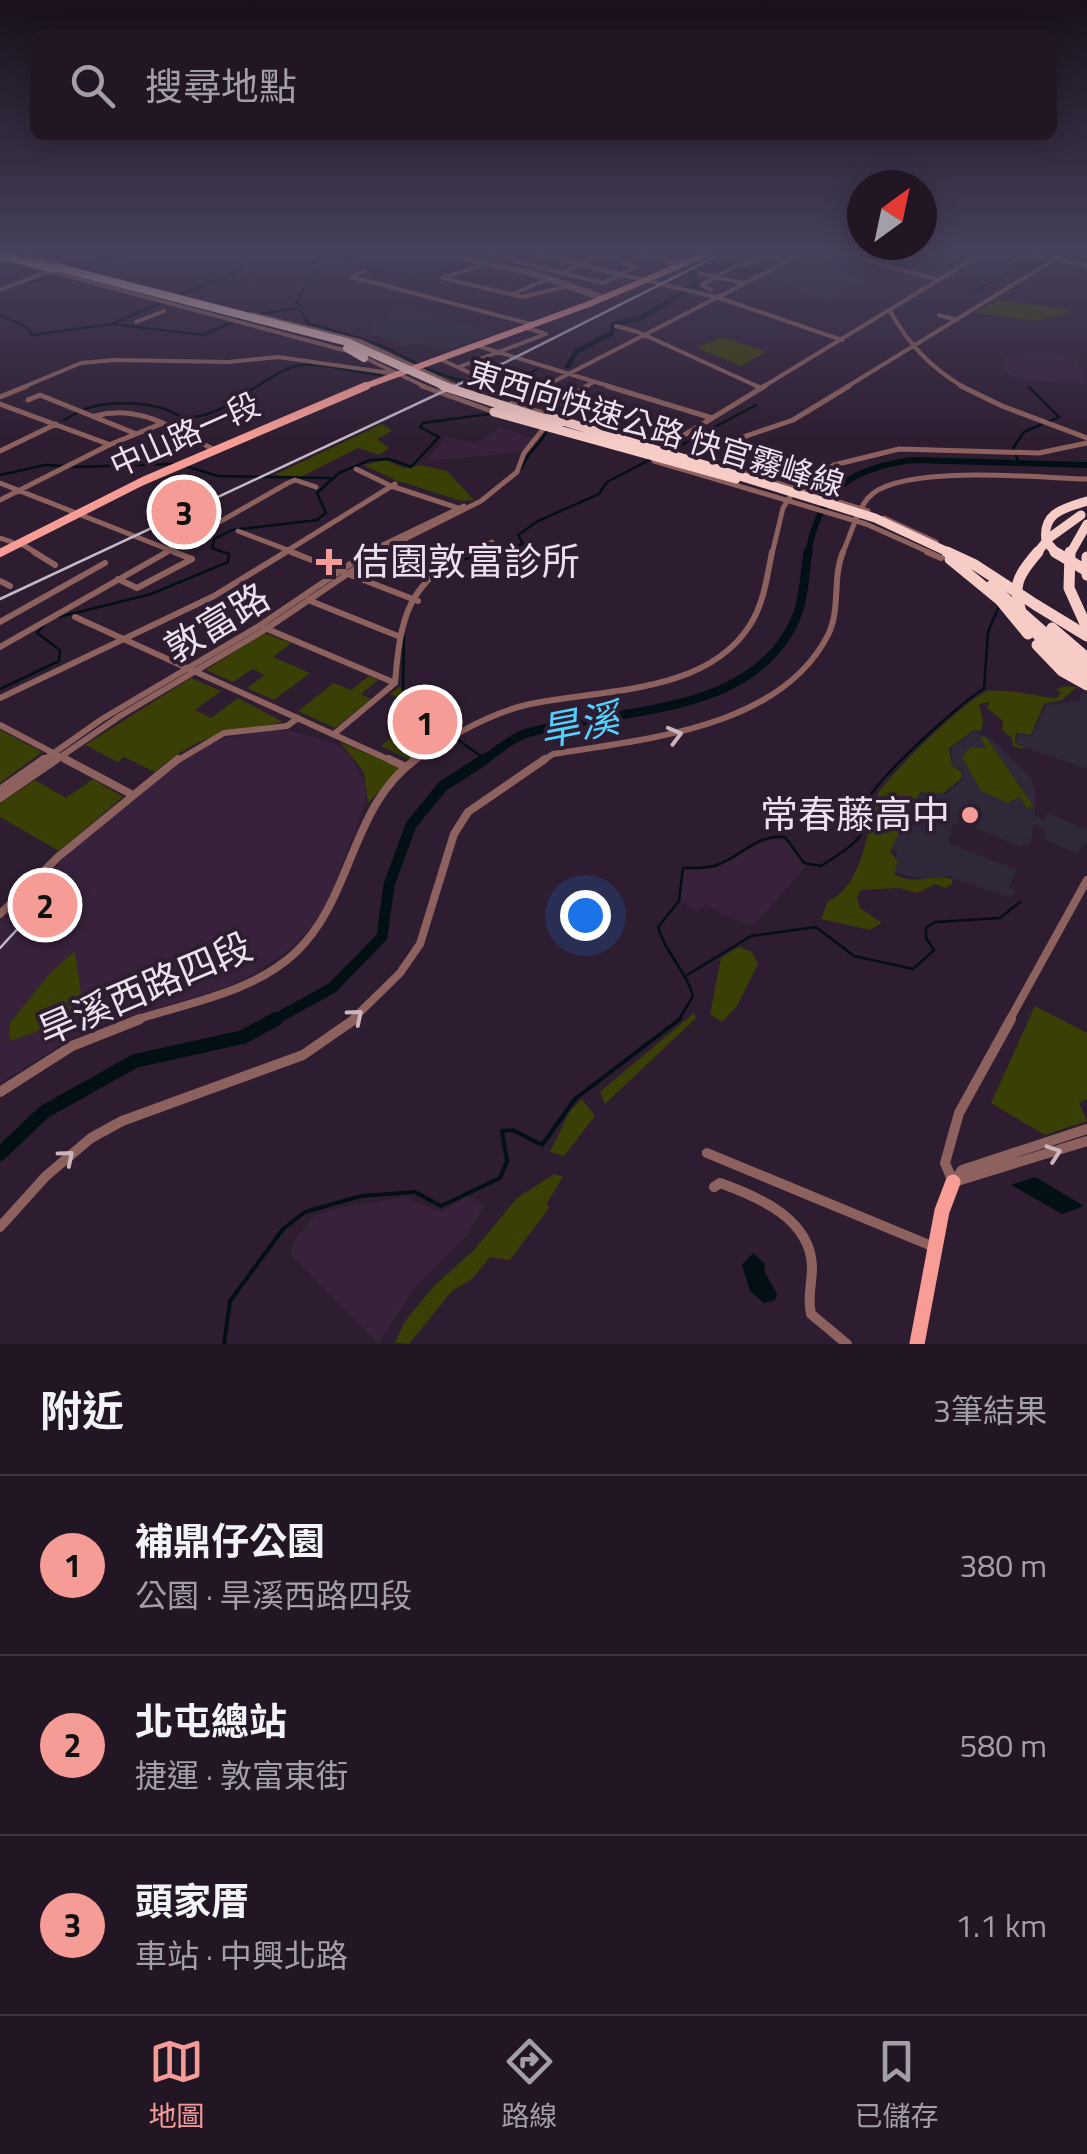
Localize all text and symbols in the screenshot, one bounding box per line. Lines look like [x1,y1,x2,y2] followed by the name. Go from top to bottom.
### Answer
[30,30,1057,140] search box
[145,57,297,115] text: 搜尋地點
[65,58,120,113] icon: search
[847,170,937,260] north arrow
[462,348,850,508] street label: 東西向快速公路 快官霧峰線
[102,380,267,489] street label: 中山路一段
[152,474,216,550] pin: 3
[352,532,580,590] place label: 佶園敦富診所
[316,549,342,575] marker: 佶園敦富診所
[153,568,280,676] street label: 敦富路
[392,684,458,760] pin: 1
[534,686,629,762] water label: 旱溪
[666,725,683,746] one-way arrow
[760,785,950,843] place label: 常春藤高中
[959,804,981,826] marker: 常春藤高中
[12,868,78,942] pin: 2
[560,890,611,941] your location
[28,917,261,1059] street label: 旱溪西路四段
[345,1010,363,1028] one-way arrow
[1044,1144,1061,1164] one-way arrow
[56,1151,74,1169] one-way arrow
[40,1378,124,1442] text: 附近
[933,1386,1047,1434] text: 3筆結果
[135,1512,325,1570] text: 補鼎仔公園
[64,1541,81,1589] text: 1
[959,1541,1047,1589] text: 380 m
[135,1571,412,1619] text: 公園 · 旱溪西路四段
[135,1692,287,1750] text: 北屯總站
[64,1721,81,1769] text: 2
[959,1721,1047,1769] text: 580 m
[135,1751,348,1799] text: 捷運 · 敦富東街
[135,1872,249,1930] text: 頭家厝
[64,1901,81,1949] text: 3
[955,1901,1047,1949] text: 1.1 km
[135,1931,348,1979] text: 車站 · 中興北路
[148,2034,205,2137] tab: 地圖
[501,2034,558,2137] tab: 路線
[854,2034,939,2137] tab: 已儲存

